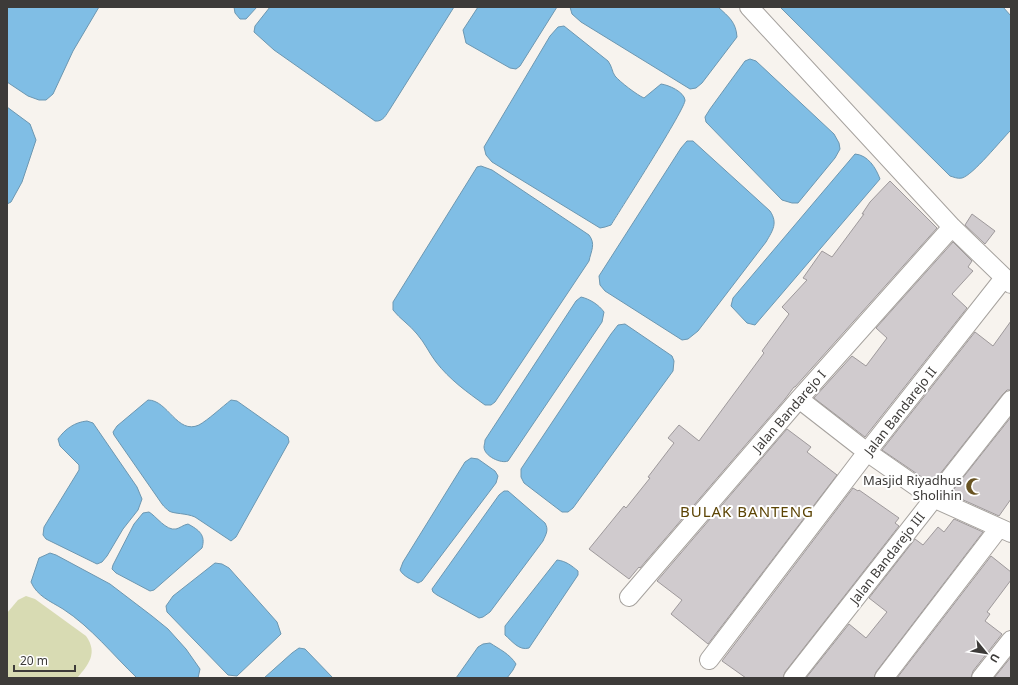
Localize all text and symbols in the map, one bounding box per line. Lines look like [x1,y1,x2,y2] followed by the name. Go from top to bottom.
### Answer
[858,363,940,461] street label: Jalan Bandarejo II
[747,366,830,457] street label: Jalan Bandarejo I
[863,471,962,504] place label: Masjid Riyadhus Sholihin
[965,477,985,497] mosque icon: Masjid Riyadhus Sholihin
[680,501,814,521] district label: BULAK BANTENG
[844,508,929,609] street label: Jalan Bandarejo III
[966,633,1006,673] north arrow
[14,647,75,673] scale bar
[987,651,1004,666] text: U
[20,652,48,669] text: 20 m

